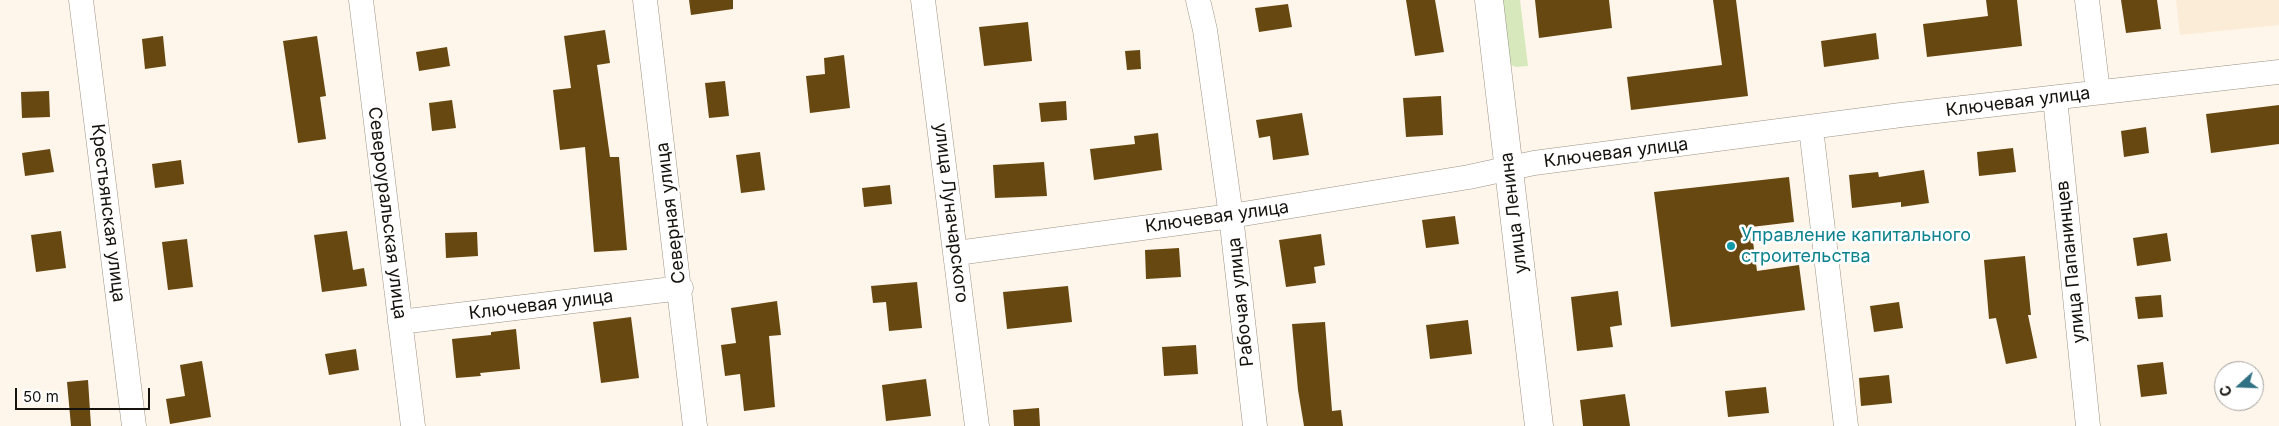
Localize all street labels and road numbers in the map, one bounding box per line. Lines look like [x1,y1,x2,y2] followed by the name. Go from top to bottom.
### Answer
[1945,82,2091,122] street label: Ключевая улица
[363,106,411,320] street label: Североуральская улица
[929,122,973,304] street label: улица Луначарского
[86,123,130,303] street label: Крестьянская улица
[1543,133,1689,173] street label: Ключевая улица
[652,141,690,285] street label: Северная улица
[1496,151,1532,275] street label: улица Ленина
[2052,179,2090,345] street label: улица Папанинцев
[1144,196,1290,238] street label: Ключевая улица
[1223,236,1259,368] street label: Рабочая улица
[468,285,614,325] street label: Ключевая улица

